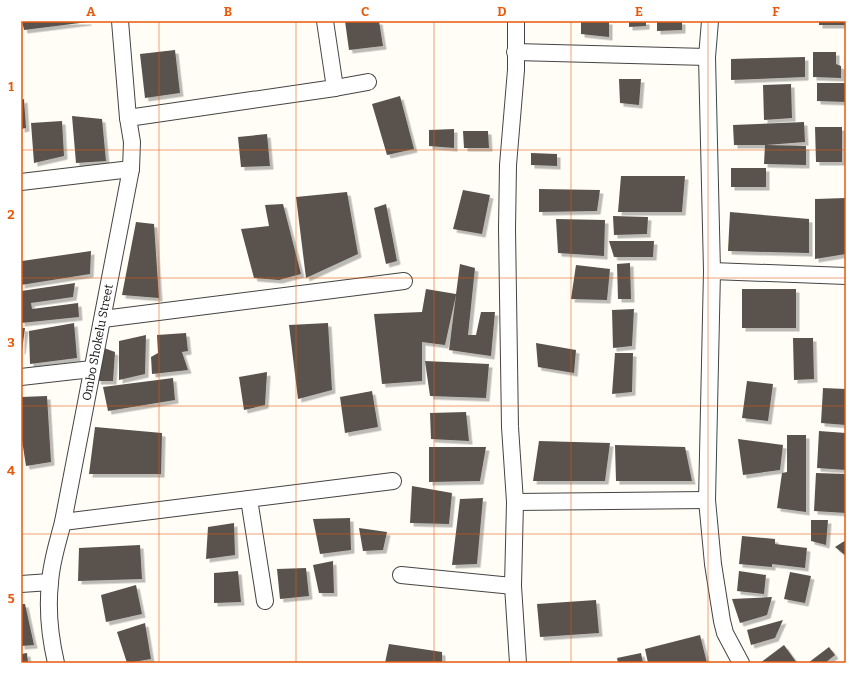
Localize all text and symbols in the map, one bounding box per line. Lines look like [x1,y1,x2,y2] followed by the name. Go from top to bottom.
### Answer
[86,4,96,19] text: A
[224,4,232,19] text: B
[361,4,369,19] text: C
[497,4,507,19] text: D
[635,4,643,19] text: E
[772,4,780,19] text: F
[8,79,14,94] text: 1
[7,207,15,222] text: 2
[80,282,116,402] street label: Ombo Shokelu Street
[7,335,15,350] text: 3
[7,463,15,478] text: 4
[7,591,15,606] text: 5

